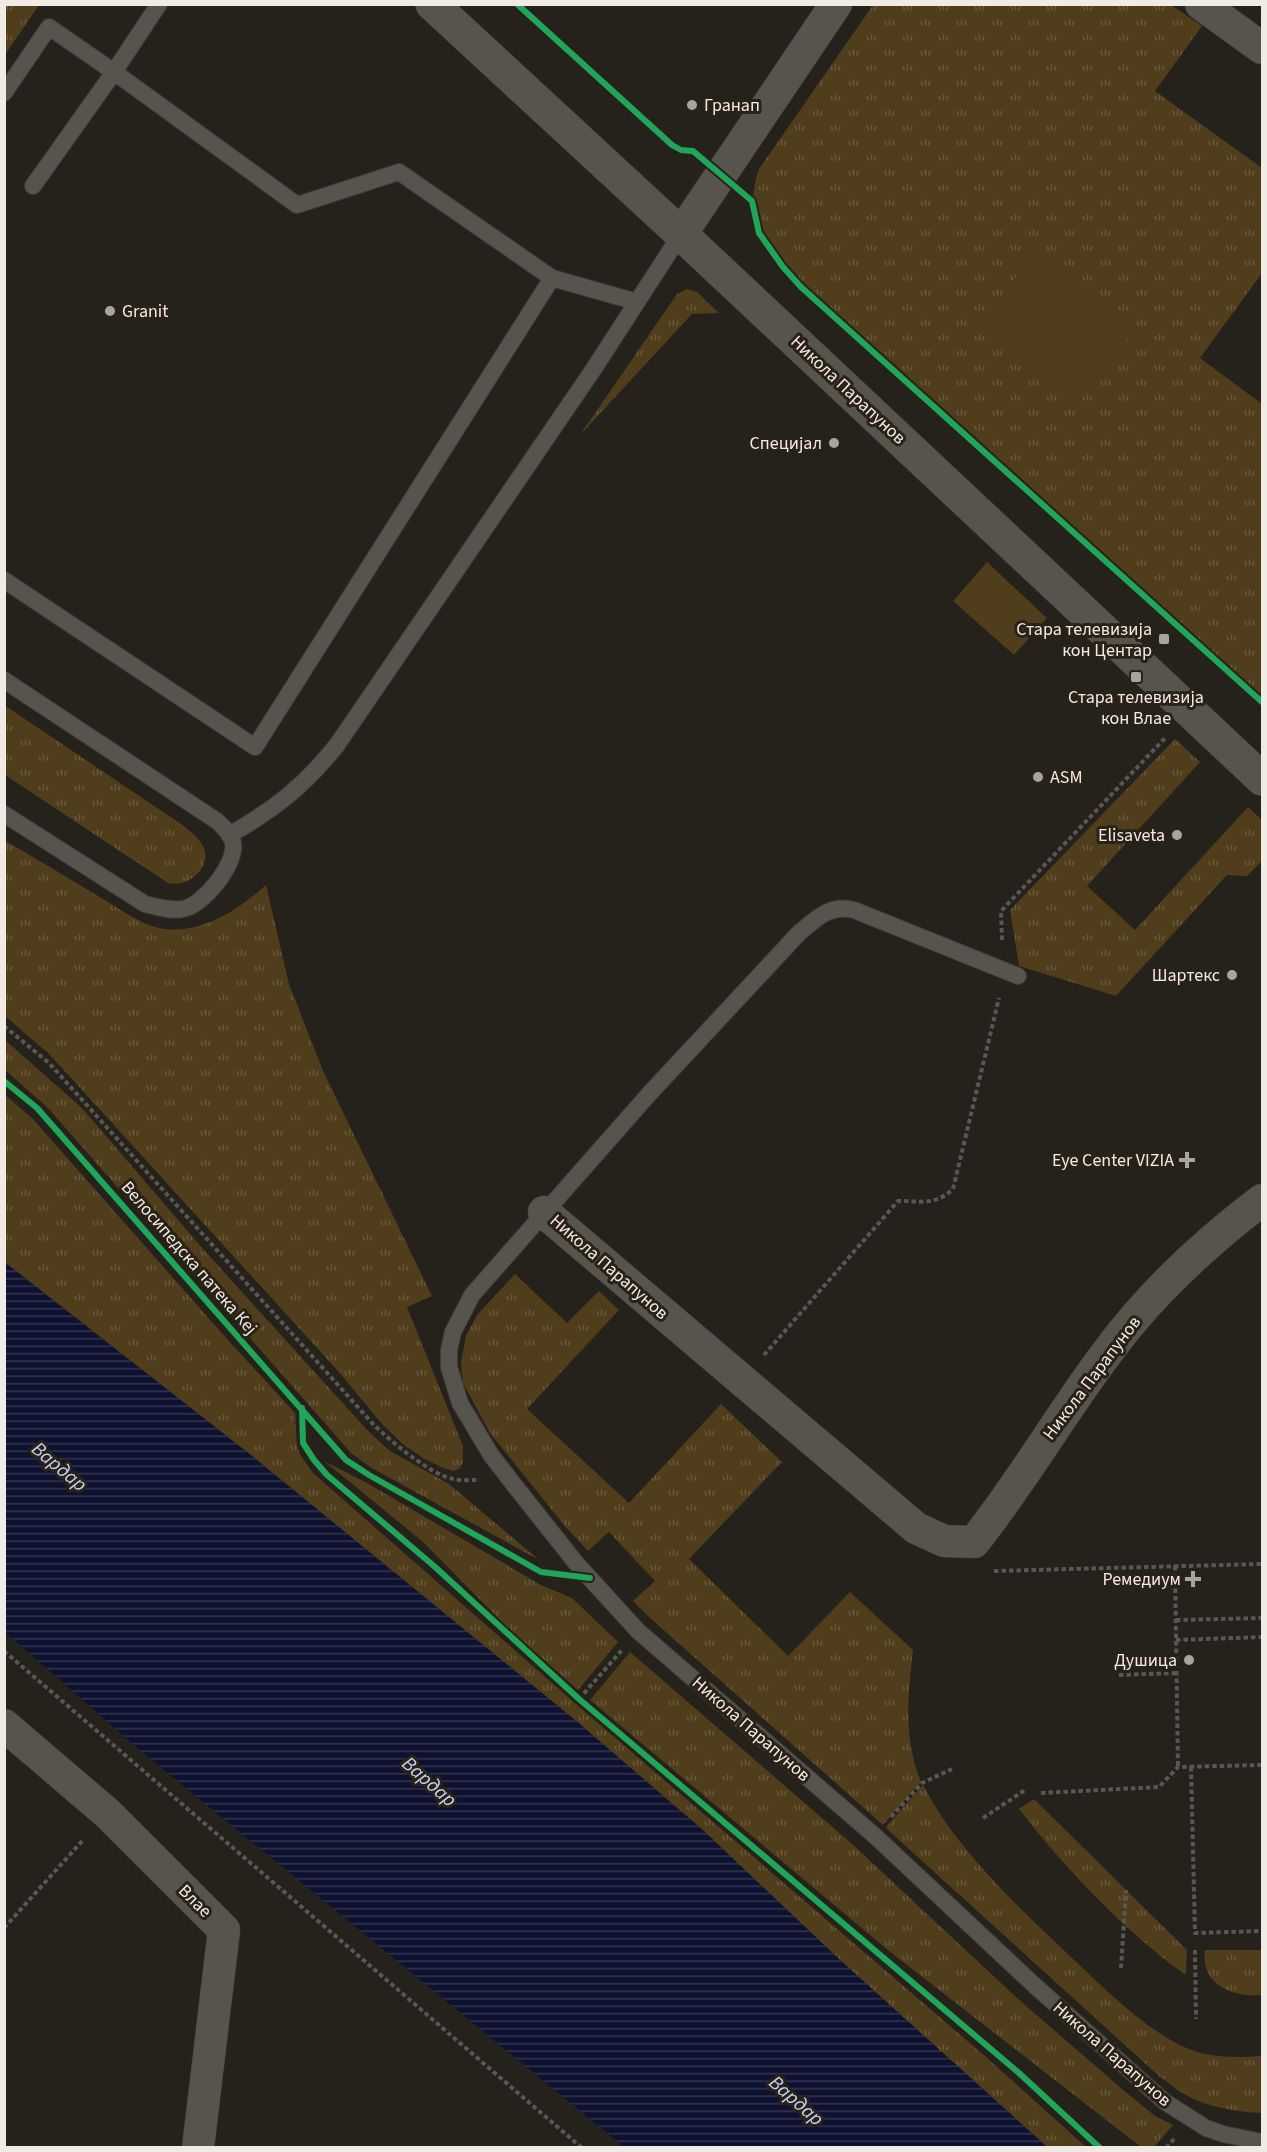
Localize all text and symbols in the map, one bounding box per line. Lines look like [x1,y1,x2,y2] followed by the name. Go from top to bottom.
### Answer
[704,93,760,118] place label: Гранап
[685,98,699,112] marker: Гранап
[122,299,168,324] place label: Granit
[103,304,117,318] marker: Granit
[785,330,911,450] street label: Никола Парапунов
[750,431,822,456] place label: Специјал
[827,436,841,450] marker: Специјал
[1016,617,1152,663] place label: Стара телевизија кон Центар
[1157,632,1171,646] marker: Стара телевизија кон Центар
[1129,670,1143,684] marker: Стара телевизија кон Влае
[1068,685,1204,731] place label: Стара телевизија кон Влае
[1050,765,1082,790] place label: ASM
[1031,770,1045,784] marker: ASM
[1098,823,1165,848] place label: Elisaveta
[1170,828,1184,842] marker: Elisaveta
[1152,963,1220,988] place label: Шартекс
[1225,968,1239,982] marker: Шартекс
[1052,1148,1174,1173] place label: Eye Center VIZIA
[1178,1151,1196,1169] marker: Eye Center VIZIA
[115,1176,263,1340] street label: Велосипедска патека Кеј
[544,1209,674,1325] street label: Никола Парапунов
[1037,1311,1147,1445] street label: Никола Парапунов
[25,1436,93,1498] water label: Вардар
[1102,1567,1181,1592] place label: Ремедиум
[1186,1572,1200,1586] marker: Ремедиум
[1114,1648,1177,1673] place label: Душица
[1182,1653,1196,1667] marker: Душица
[686,1671,816,1787] street label: Никола Парапунов
[395,1750,463,1814] water label: Вардар
[173,1879,217,1923] street label: Влае
[1047,1996,1177,2112] street label: Никола Парапунов
[762,2069,830,2133] water label: Вардар

